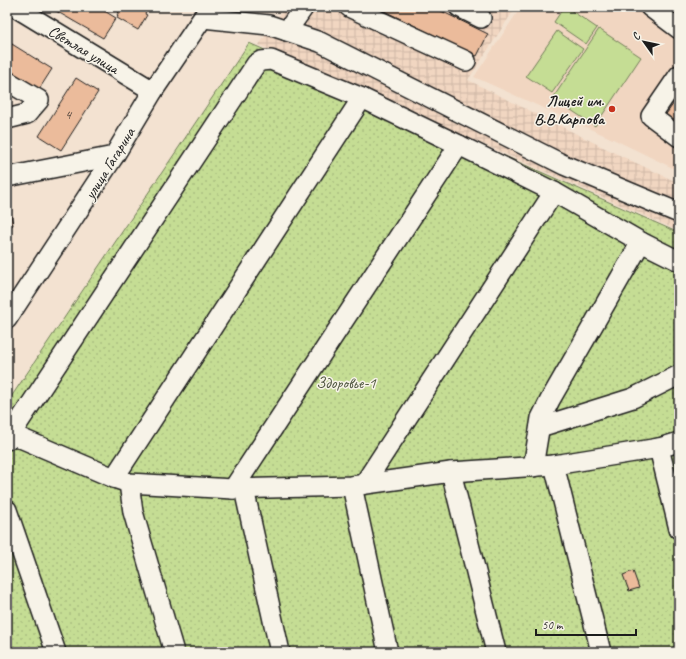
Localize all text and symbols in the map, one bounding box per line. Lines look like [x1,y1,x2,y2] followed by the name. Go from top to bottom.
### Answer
[45,21,124,79] street label: Светлая улица
[624,22,664,62] north arrow
[628,29,644,43] text: С
[534,91,606,129] place label: Лицей им. В.В.Карпова
[607,104,617,114] marker: Лицей им. В.В.Карпова
[65,106,73,123] house number: 4
[79,123,140,204] street label: улица Гагарина
[316,373,377,393] park label: Здоровье-1
[536,611,636,637] scale bar
[542,617,564,633] text: 50 m

